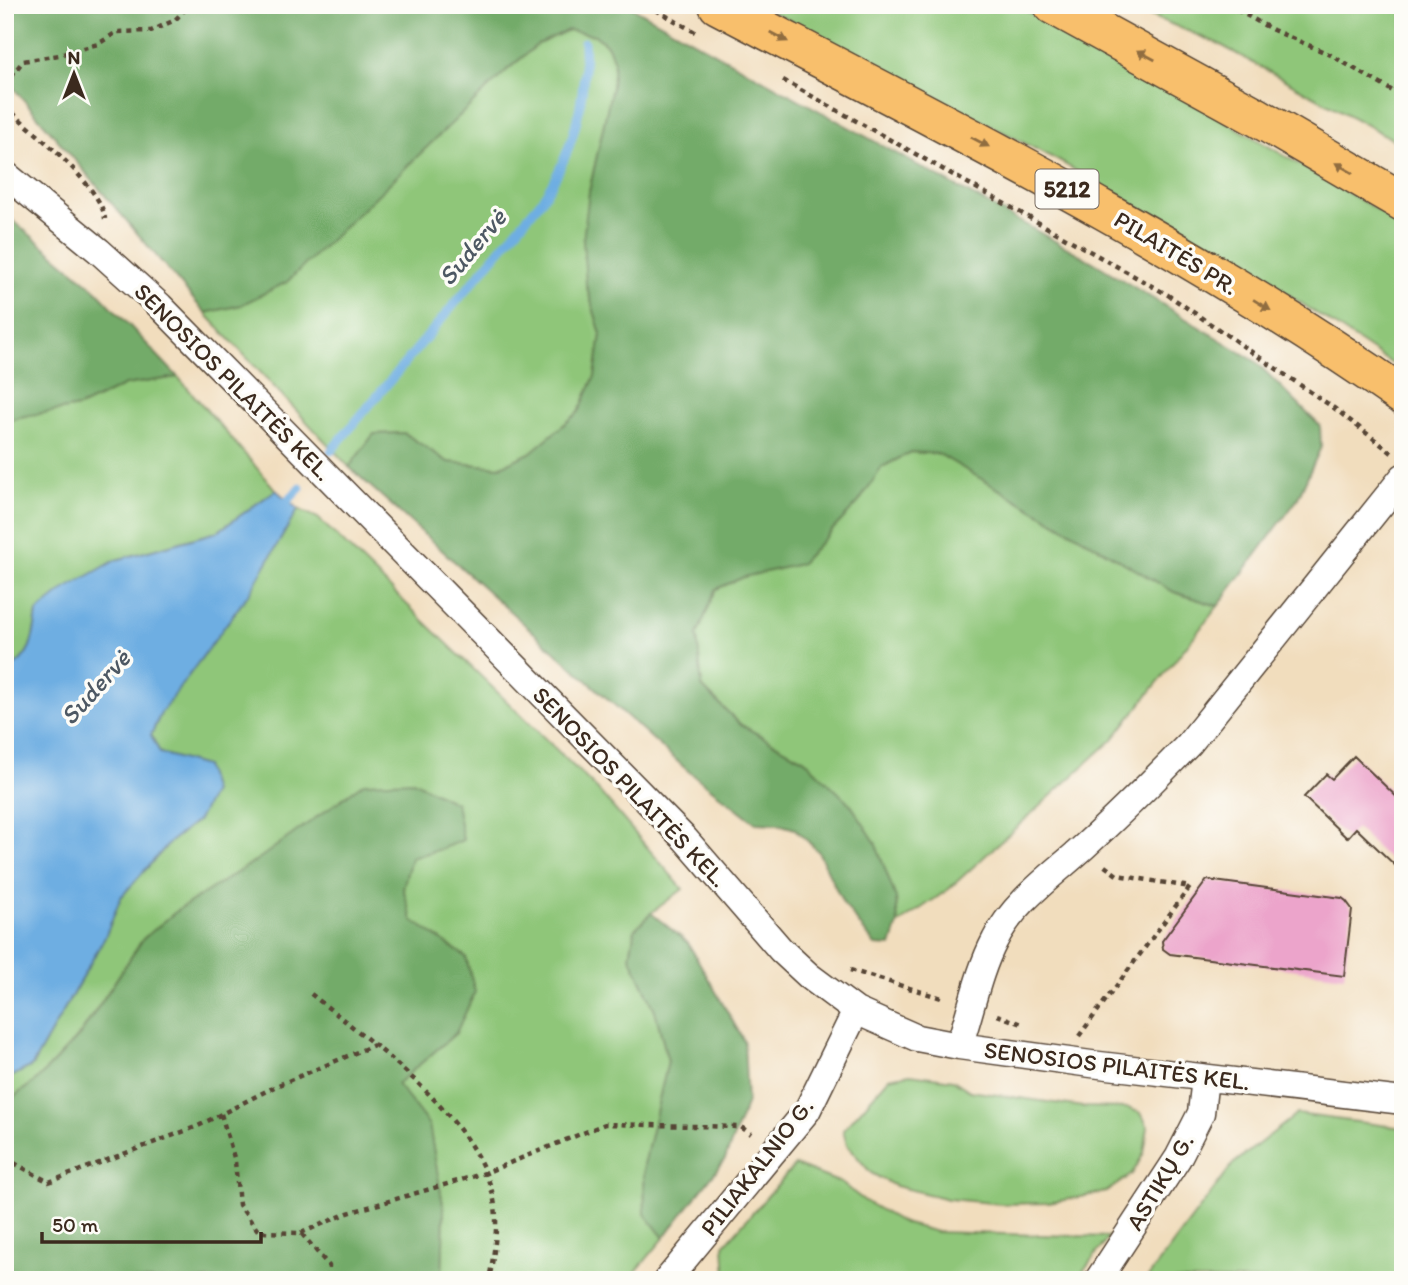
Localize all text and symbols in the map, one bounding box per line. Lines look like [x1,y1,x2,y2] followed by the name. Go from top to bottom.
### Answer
[769,30,789,42] one-way arrow
[38,38,108,108] north arrow
[68,46,80,69] text: N
[1136,49,1156,61] one-way arrow
[970,136,990,148] one-way arrow
[1334,161,1353,174] one-way arrow
[1036,170,1098,208] road number: 5212
[431,201,514,292] water label: Sudervė
[1109,204,1243,301] street label: PILAITĖS PR.
[128,277,338,487] street label: SENOSIOS PILAITĖS KEL.
[1252,298,1272,311] one-way arrow
[53,642,138,731] water label: Sudervė
[527,680,734,893] street label: SENOSIOS PILAITĖS KEL.
[982,1035,1252,1096] street label: SENOSIOS PILAITĖS KEL.
[694,1092,819,1241] street label: PILIAKALNIO G.
[1119,1128,1200,1235] street label: ASTIKŲ G.
[42,1201,261,1245] scale bar
[52,1212,99,1237] text: 50 m

